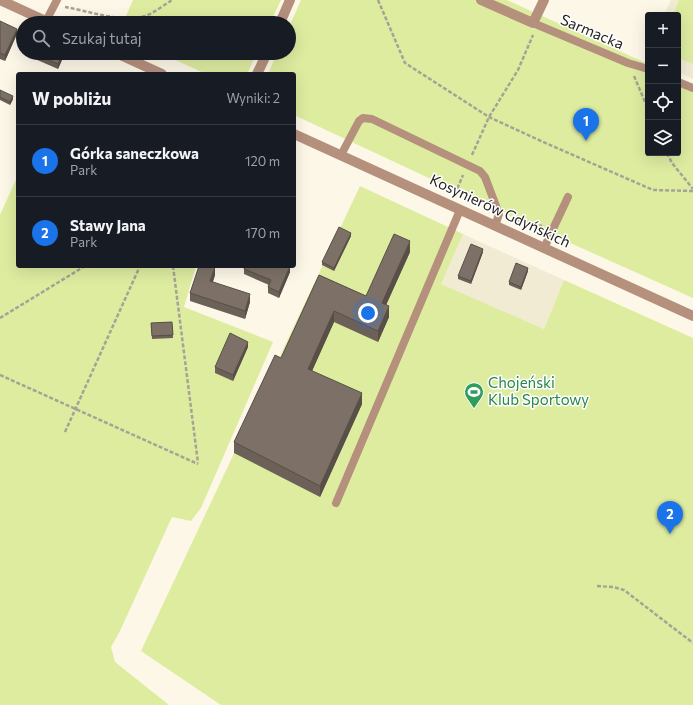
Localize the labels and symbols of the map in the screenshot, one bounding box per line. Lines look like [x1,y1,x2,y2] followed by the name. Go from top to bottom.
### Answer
[558,10,627,52] street label: Sarmacka
[573,108,599,141] pin: 1
[427,170,574,251] street label: Kosynierów Gdyńskich
[358,303,378,323] your location
[488,373,589,408] place label: Chojeński Klub Sportowy
[463,381,485,409] sports icon: Chojeński Klub Sportowy
[657,501,683,534] pin: 2

